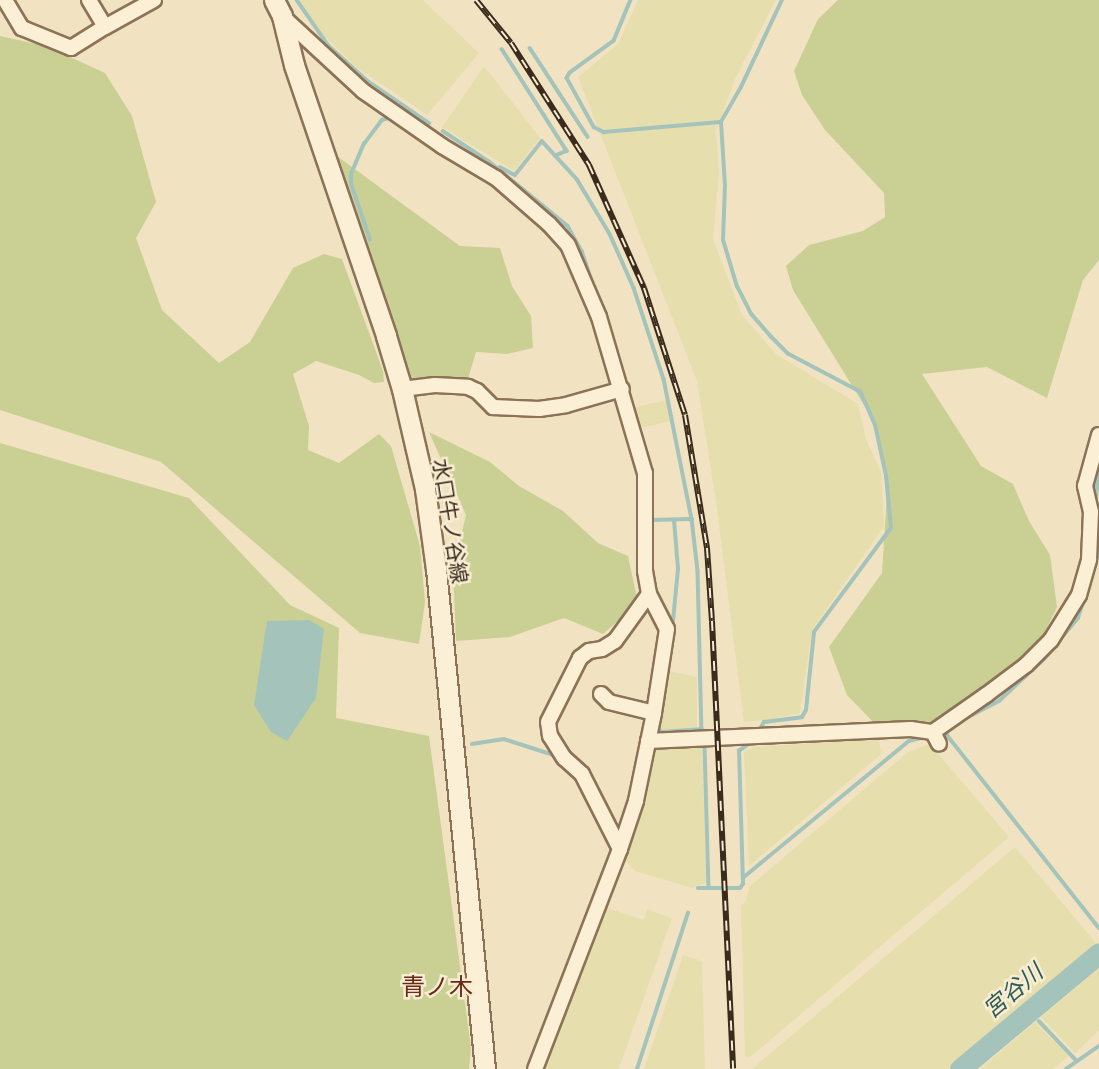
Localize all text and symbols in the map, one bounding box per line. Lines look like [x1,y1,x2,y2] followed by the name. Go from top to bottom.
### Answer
[428,457,472,585] street label: 水口牛ノ谷線
[978,958,1048,1024] water label: 宮谷川
[401,973,473,1001] district label: 青ノ木

